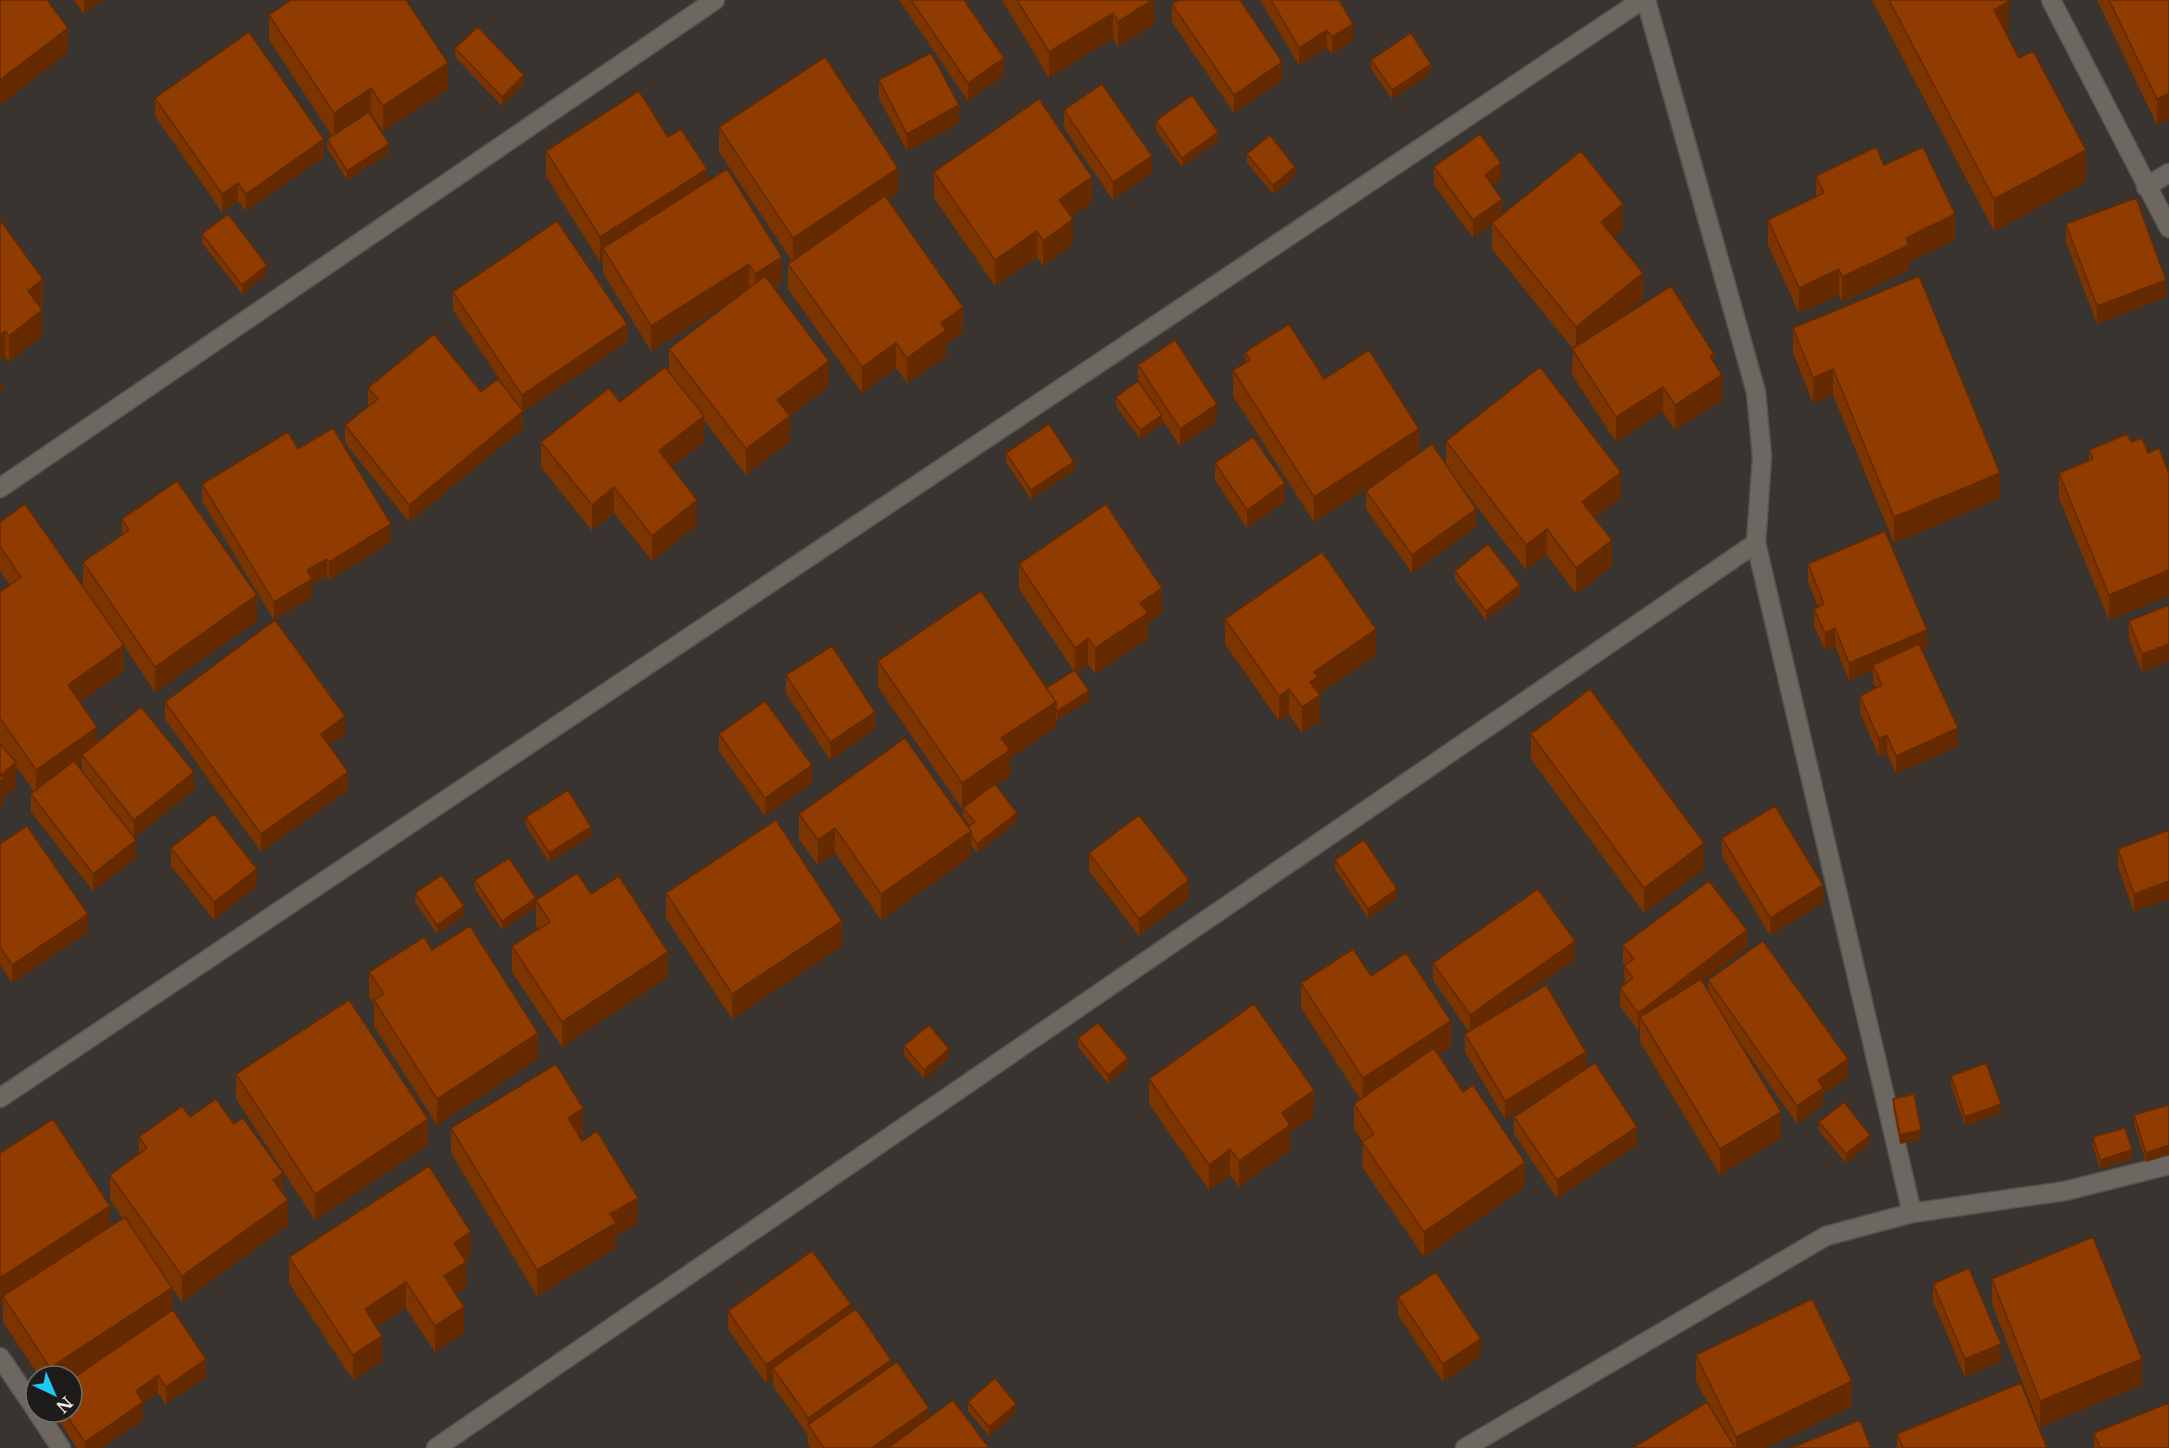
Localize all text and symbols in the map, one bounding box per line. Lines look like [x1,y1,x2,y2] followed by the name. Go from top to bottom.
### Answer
[24,1364,84,1424] north arrow
[52,1392,77,1417] text: N

